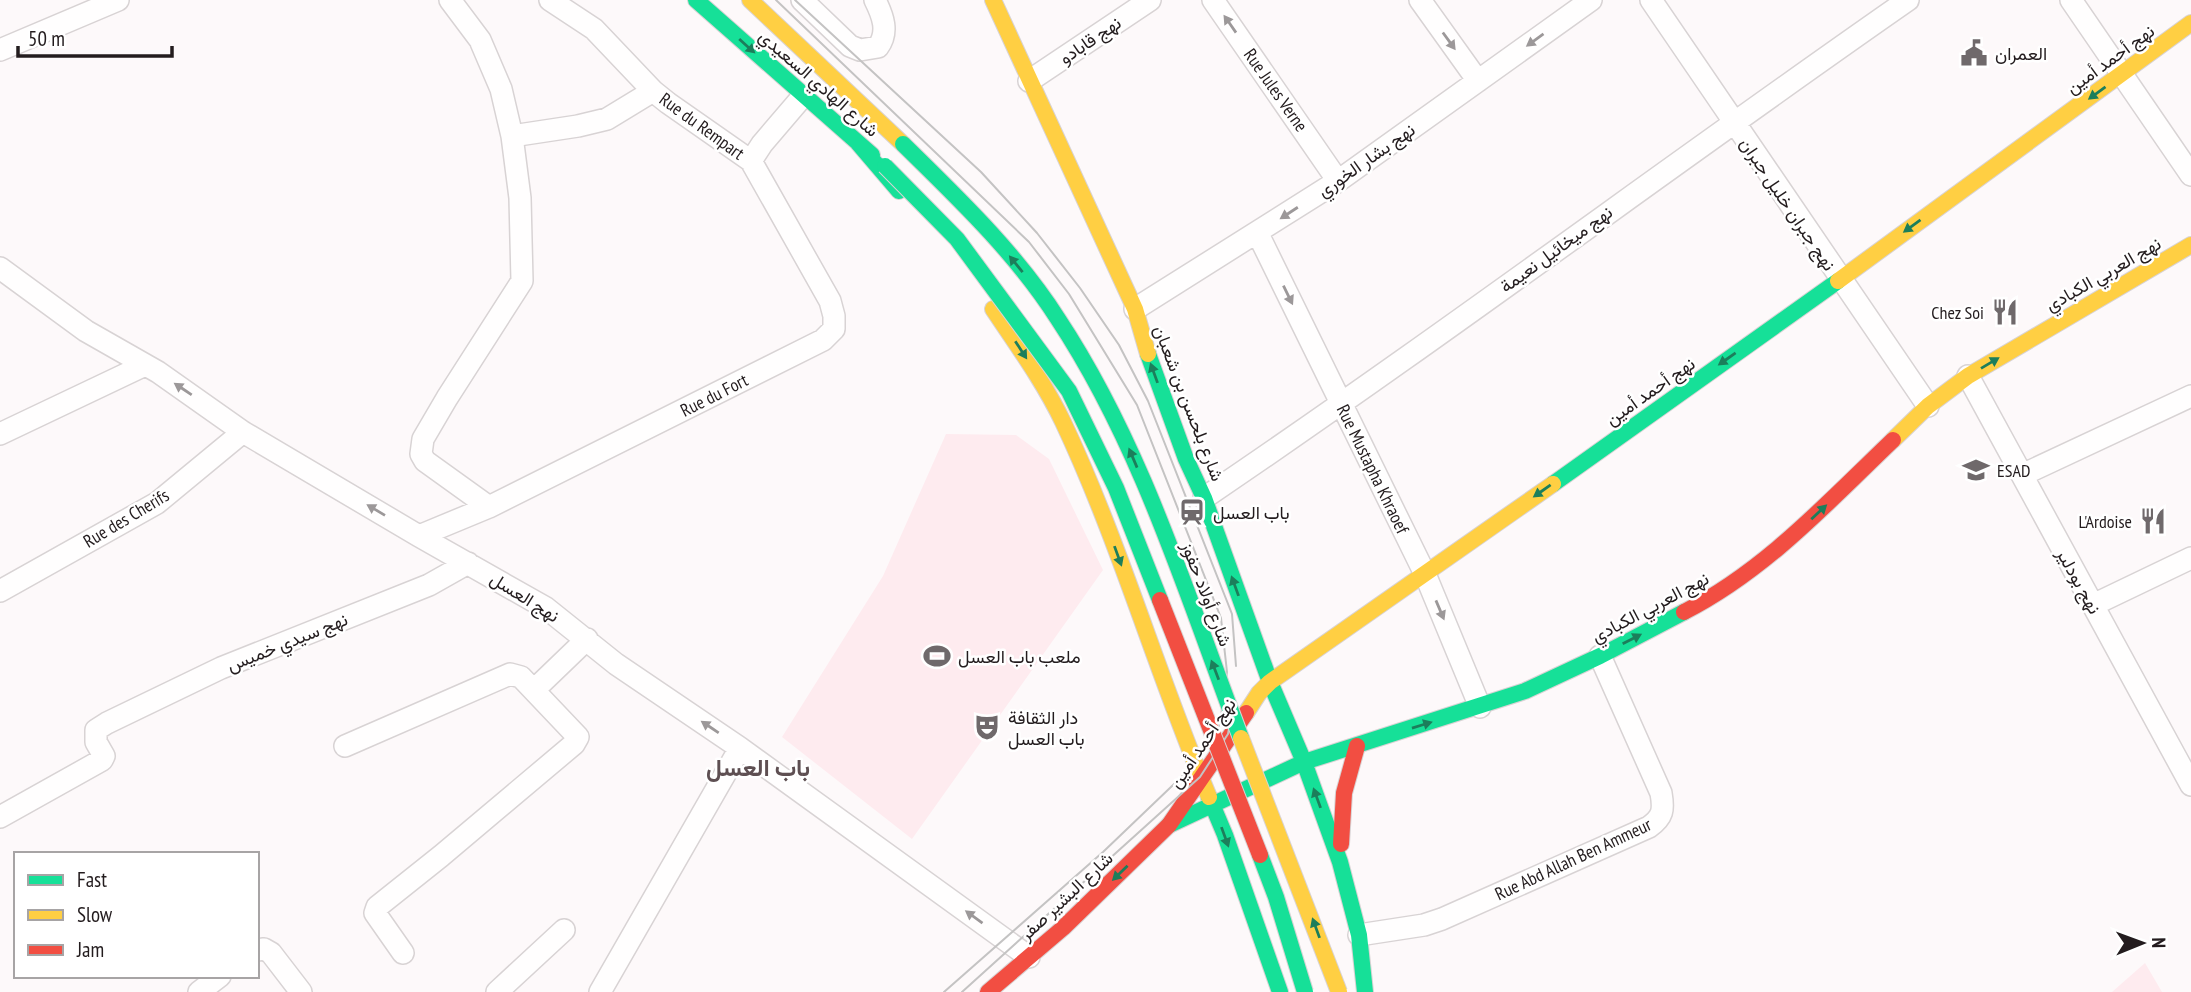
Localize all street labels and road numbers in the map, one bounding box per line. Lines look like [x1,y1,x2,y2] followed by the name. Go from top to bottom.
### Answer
[1055,11,1126,70] street label: نهج قابادو
[2061,19,2159,100] street label: نهج أحمد أمين
[752,25,884,145] street label: شارع الهادي السعيدي
[1239,44,1313,136] street label: Rue Jules Verne
[655,87,749,165] street label: Rue du Rempart
[1313,118,1422,205] street label: نهج بشار الخوري
[1734,133,1841,276] street label: نهج جبران خليل جبران
[1495,200,1617,298] street label: نهج ميخائيل نعيمة
[2041,232,2167,320] street label: نهج العربي الكبادي
[1148,322,1229,485] street label: شارع بلحسن بن شعبان
[1601,352,1700,431] street label: نهج أحمد أمين
[676,368,752,422] street label: Rue du Fort
[1332,401,1415,539] street label: Rue Mustapha Khraoef
[79,483,173,553] street label: Rue des Cherifs
[1175,538,1237,650] street label: شارع أولاد حفوز
[2050,543,2106,618] street label: نهج بودلير
[1587,566,1715,651] street label: نهج العربي الكبادي
[486,567,564,628] street label: نهج العسل
[223,607,352,680] street label: نهج سيدي خميس
[1163,693,1241,793] street label: نهج أحمد أمين
[1491,813,1655,905] street label: Rue Abd Allah Ben Ammeur
[1014,847,1118,947] street label: شارع البشير صفر

